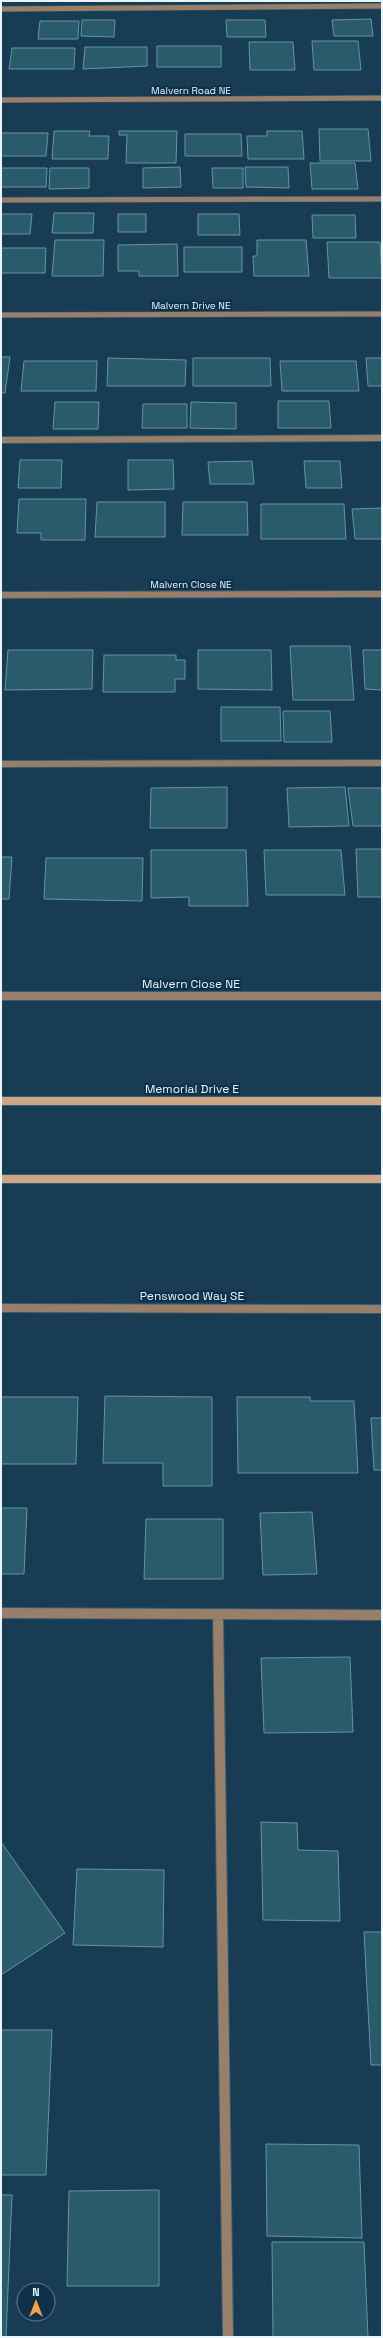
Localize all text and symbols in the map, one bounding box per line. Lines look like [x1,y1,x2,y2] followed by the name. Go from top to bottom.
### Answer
[151,84,231,97] street label: Malvern Road NE
[151,299,231,312] street label: Malvern Drive NE
[150,578,232,591] street label: Malvern Close NE
[142,976,240,992] street label: Malvern Close NE
[145,1081,239,1097] street label: Memorial Drive E
[140,1288,244,1304] street label: Penswood Way SE
[16,2282,56,2322] north arrow
[32,2285,40,2299] text: N

